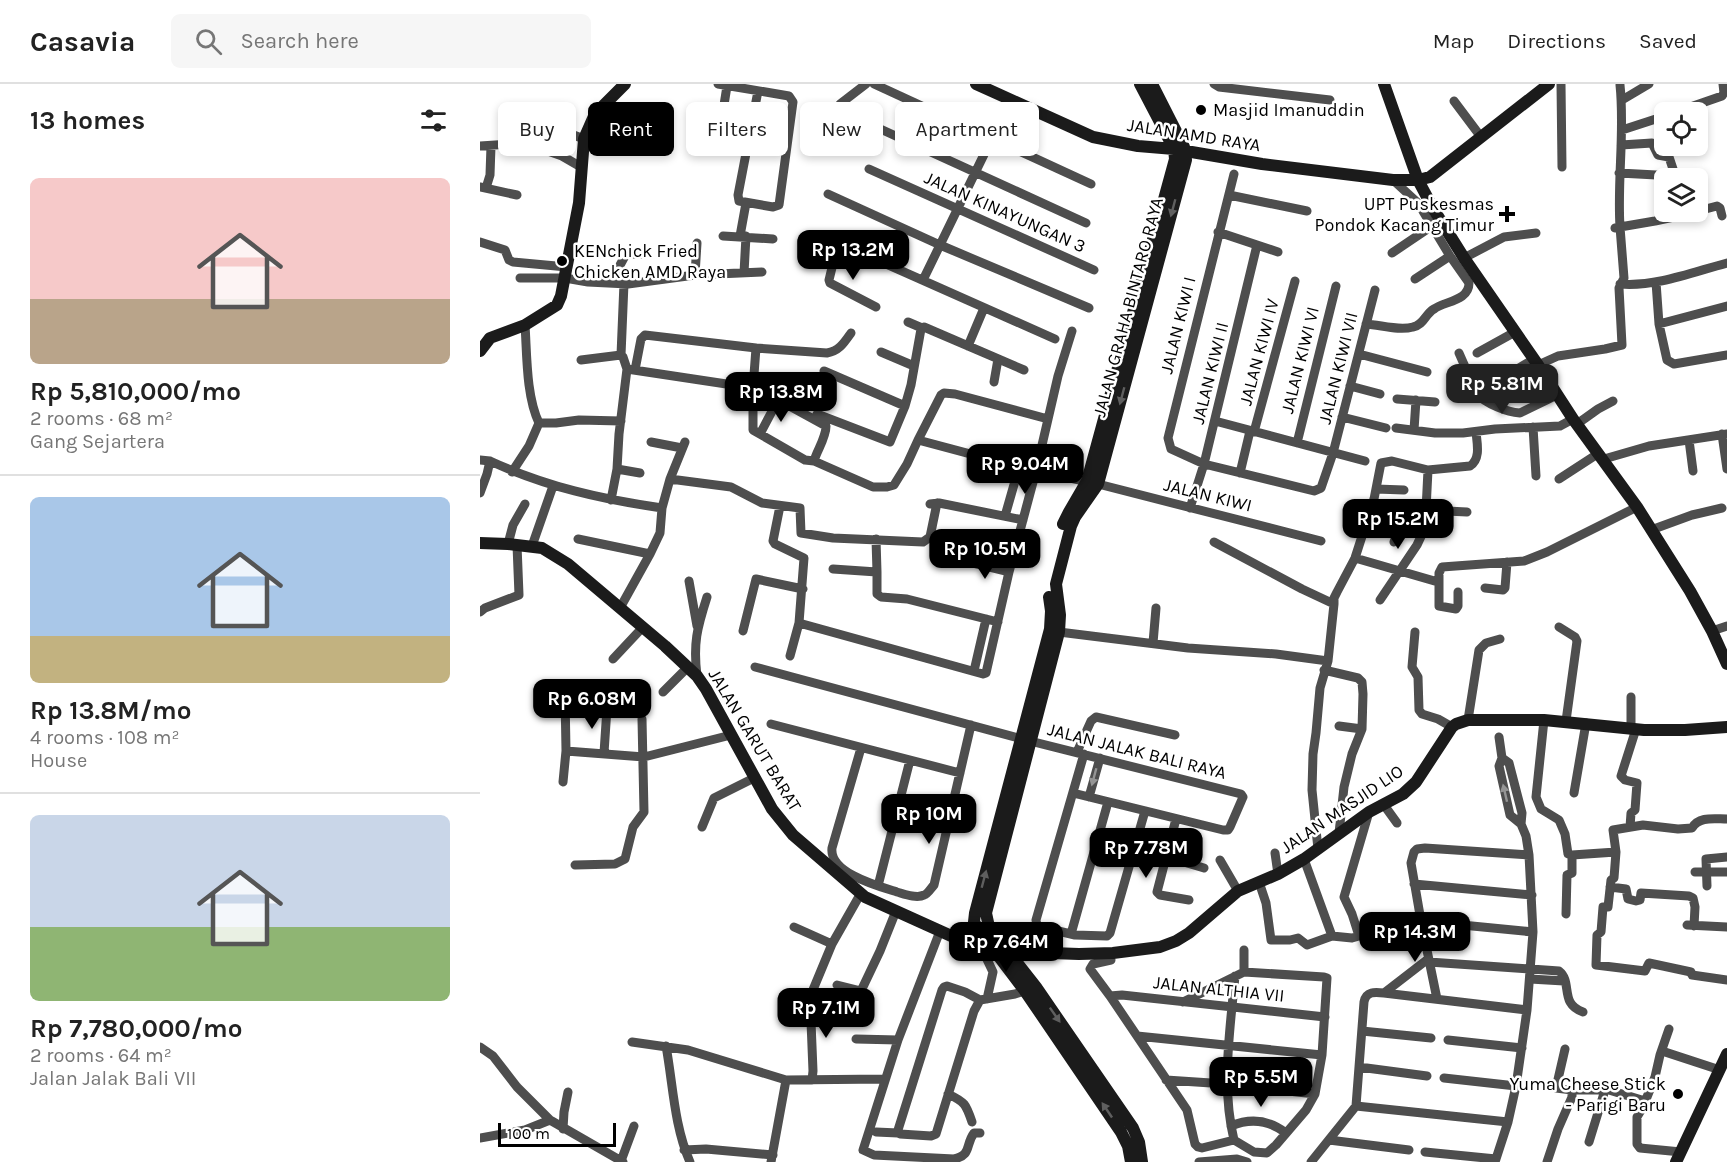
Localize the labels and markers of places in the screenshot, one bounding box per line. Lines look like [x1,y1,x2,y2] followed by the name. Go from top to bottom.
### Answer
[1213,99,1365,121] place label: Masjid Imanuddin
[1194,103,1208,117] marker: Masjid Imanuddin
[1314,193,1494,236] place label: UPT Puskesmas Pondok Kacang Timur
[1498,205,1516,223] marker: UPT Puskesmas Pondok Kacang Timur
[791,230,915,281] pin: Rp 13.2M
[574,240,726,283] place label: KENchick Fried Chicken AMD Raya
[555,254,569,268] marker: KENchick Fried Chicken AMD Raya
[1440,364,1564,415] pin: Rp 5.81M
[719,372,843,423] pin: Rp 13.8M
[963,444,1087,495] pin: Rp 9.04M
[1336,499,1460,550] pin: Rp 15.2M
[923,529,1047,580] pin: Rp 10.5M
[530,679,654,730] pin: Rp 6.08M
[880,794,978,845] pin: Rp 10M
[1084,828,1208,879] pin: Rp 7.78M
[1353,912,1477,963] pin: Rp 14.3M
[944,922,1068,973] pin: Rp 7.64M
[771,988,881,1039] pin: Rp 7.1M
[1206,1057,1316,1108] pin: Rp 5.5M
[1510,1073,1666,1116] place label: Yuma Cheese Stick - Parigi Baru
[1671,1087,1685,1101] marker: Yuma Cheese Stick - Parigi Baru

